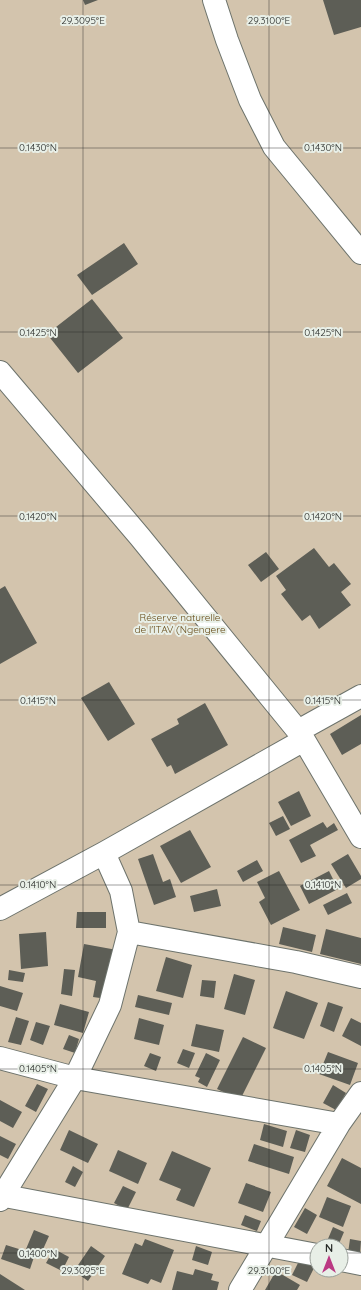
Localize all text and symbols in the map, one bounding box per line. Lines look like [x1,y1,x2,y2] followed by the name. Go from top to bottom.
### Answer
[61,14,105,27] text: 29.3095°E
[248,14,291,27] text: 29.3100°E
[19,141,57,154] text: 0.1430°N
[304,141,342,154] text: 0.1430°N
[19,326,57,339] text: 0.1425°N
[304,326,342,339] text: 0.1425°N
[19,510,57,523] text: 0.1420°N
[304,510,342,523] text: 0.1420°N
[134,611,226,636] park label: Réserve naturelle de l'ITAV (Ngengere
[20,694,56,707] text: 0.1415°N
[305,694,341,707] text: 0.1415°N
[20,878,56,891] text: 0.1410°N
[305,878,341,891] text: 0.1410°N
[19,1062,57,1075] text: 0.1405°N
[304,1062,342,1075] text: 0.1405°N
[309,1238,349,1278] north arrow
[325,1241,333,1255] text: N
[19,1247,57,1260] text: 0.1400°N
[61,1264,105,1277] text: 29.3095°E
[248,1264,291,1277] text: 29.3100°E

